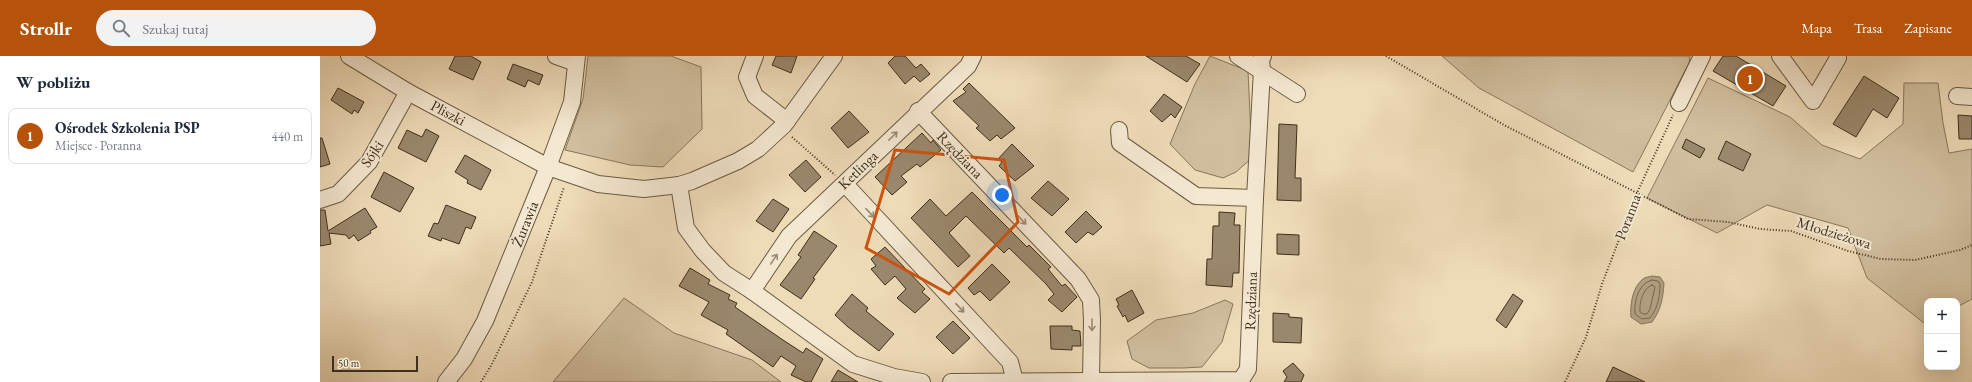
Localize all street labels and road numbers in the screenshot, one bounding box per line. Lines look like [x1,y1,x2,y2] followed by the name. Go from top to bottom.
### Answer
[428,96,469,130] street label: Pliszki
[933,127,988,182] street label: Rzędziana
[356,136,388,171] street label: Sójki
[834,146,882,193] street label: Ketlinga
[1610,191,1645,243] street label: Poranna
[507,198,542,249] street label: Żurawia
[1795,212,1874,253] street label: Młodzieżowa
[1240,271,1261,331] street label: Rzędziana

